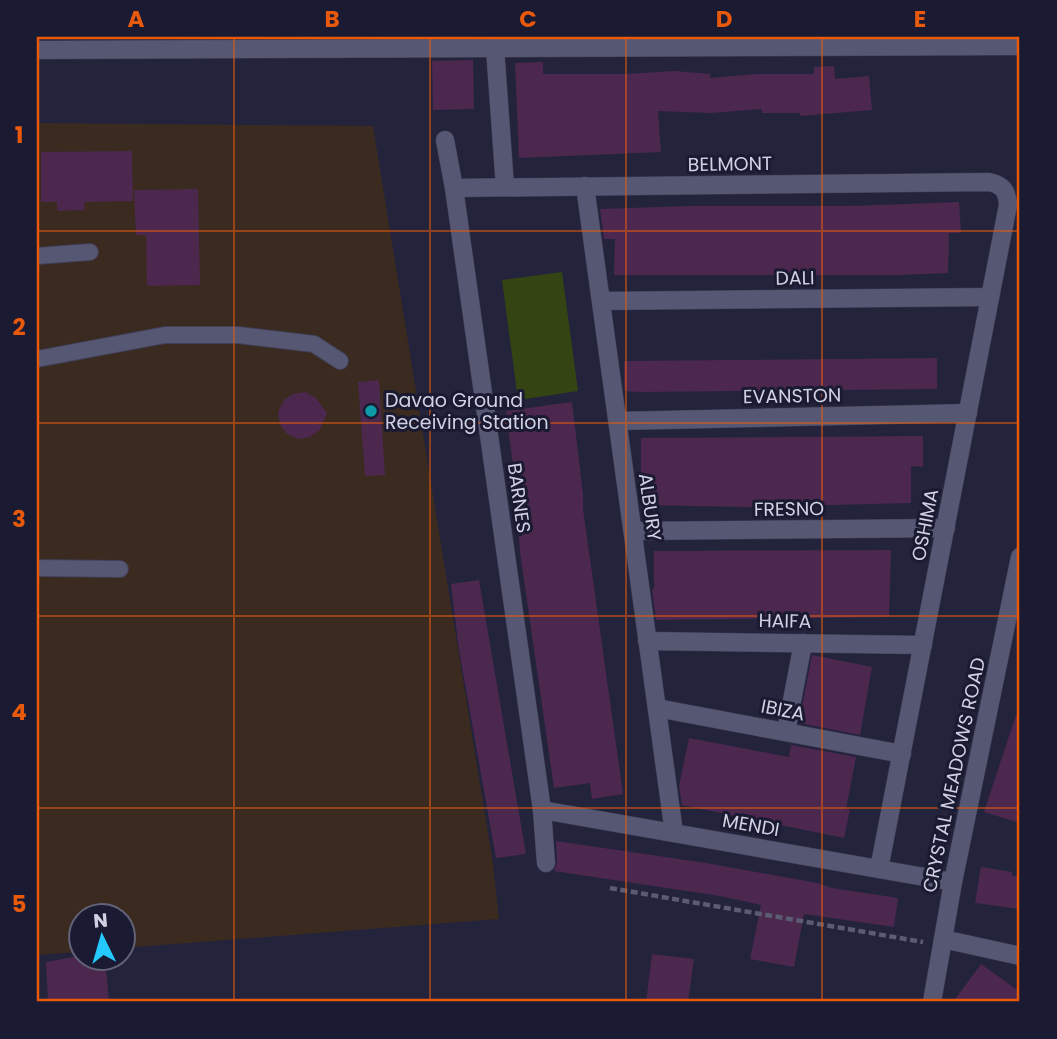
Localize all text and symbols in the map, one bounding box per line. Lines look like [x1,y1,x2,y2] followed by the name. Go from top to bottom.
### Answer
[128,3,145,35] text: A
[324,3,340,35] text: B
[519,3,537,35] text: C
[716,3,732,35] text: D
[914,3,926,35] text: E
[15,119,23,151] text: 1
[688,150,772,178] street label: BELMONT
[775,264,815,292] street label: DALI
[12,311,26,343] text: 2
[743,382,841,410] street label: EVANSTON
[385,387,549,436] place label: Davao Ground Receiving Station
[363,403,379,419] marker: Davao Ground Receiving Station
[501,461,537,535] street label: BARNES
[632,471,668,543] street label: ALBURY
[905,486,945,563] street label: OSHIMA
[754,495,824,523] street label: FRESNO
[12,503,26,535] text: 3
[758,607,812,635] street label: HAIFA
[916,655,992,895] street label: CRYSTAL MEADOWS ROAD
[759,693,807,727] street label: IBIZA
[11,696,27,728] text: 4
[720,807,782,843] street label: MENDI
[12,888,26,920] text: 5
[66,902,136,972] north arrow
[92,906,109,935] text: N

